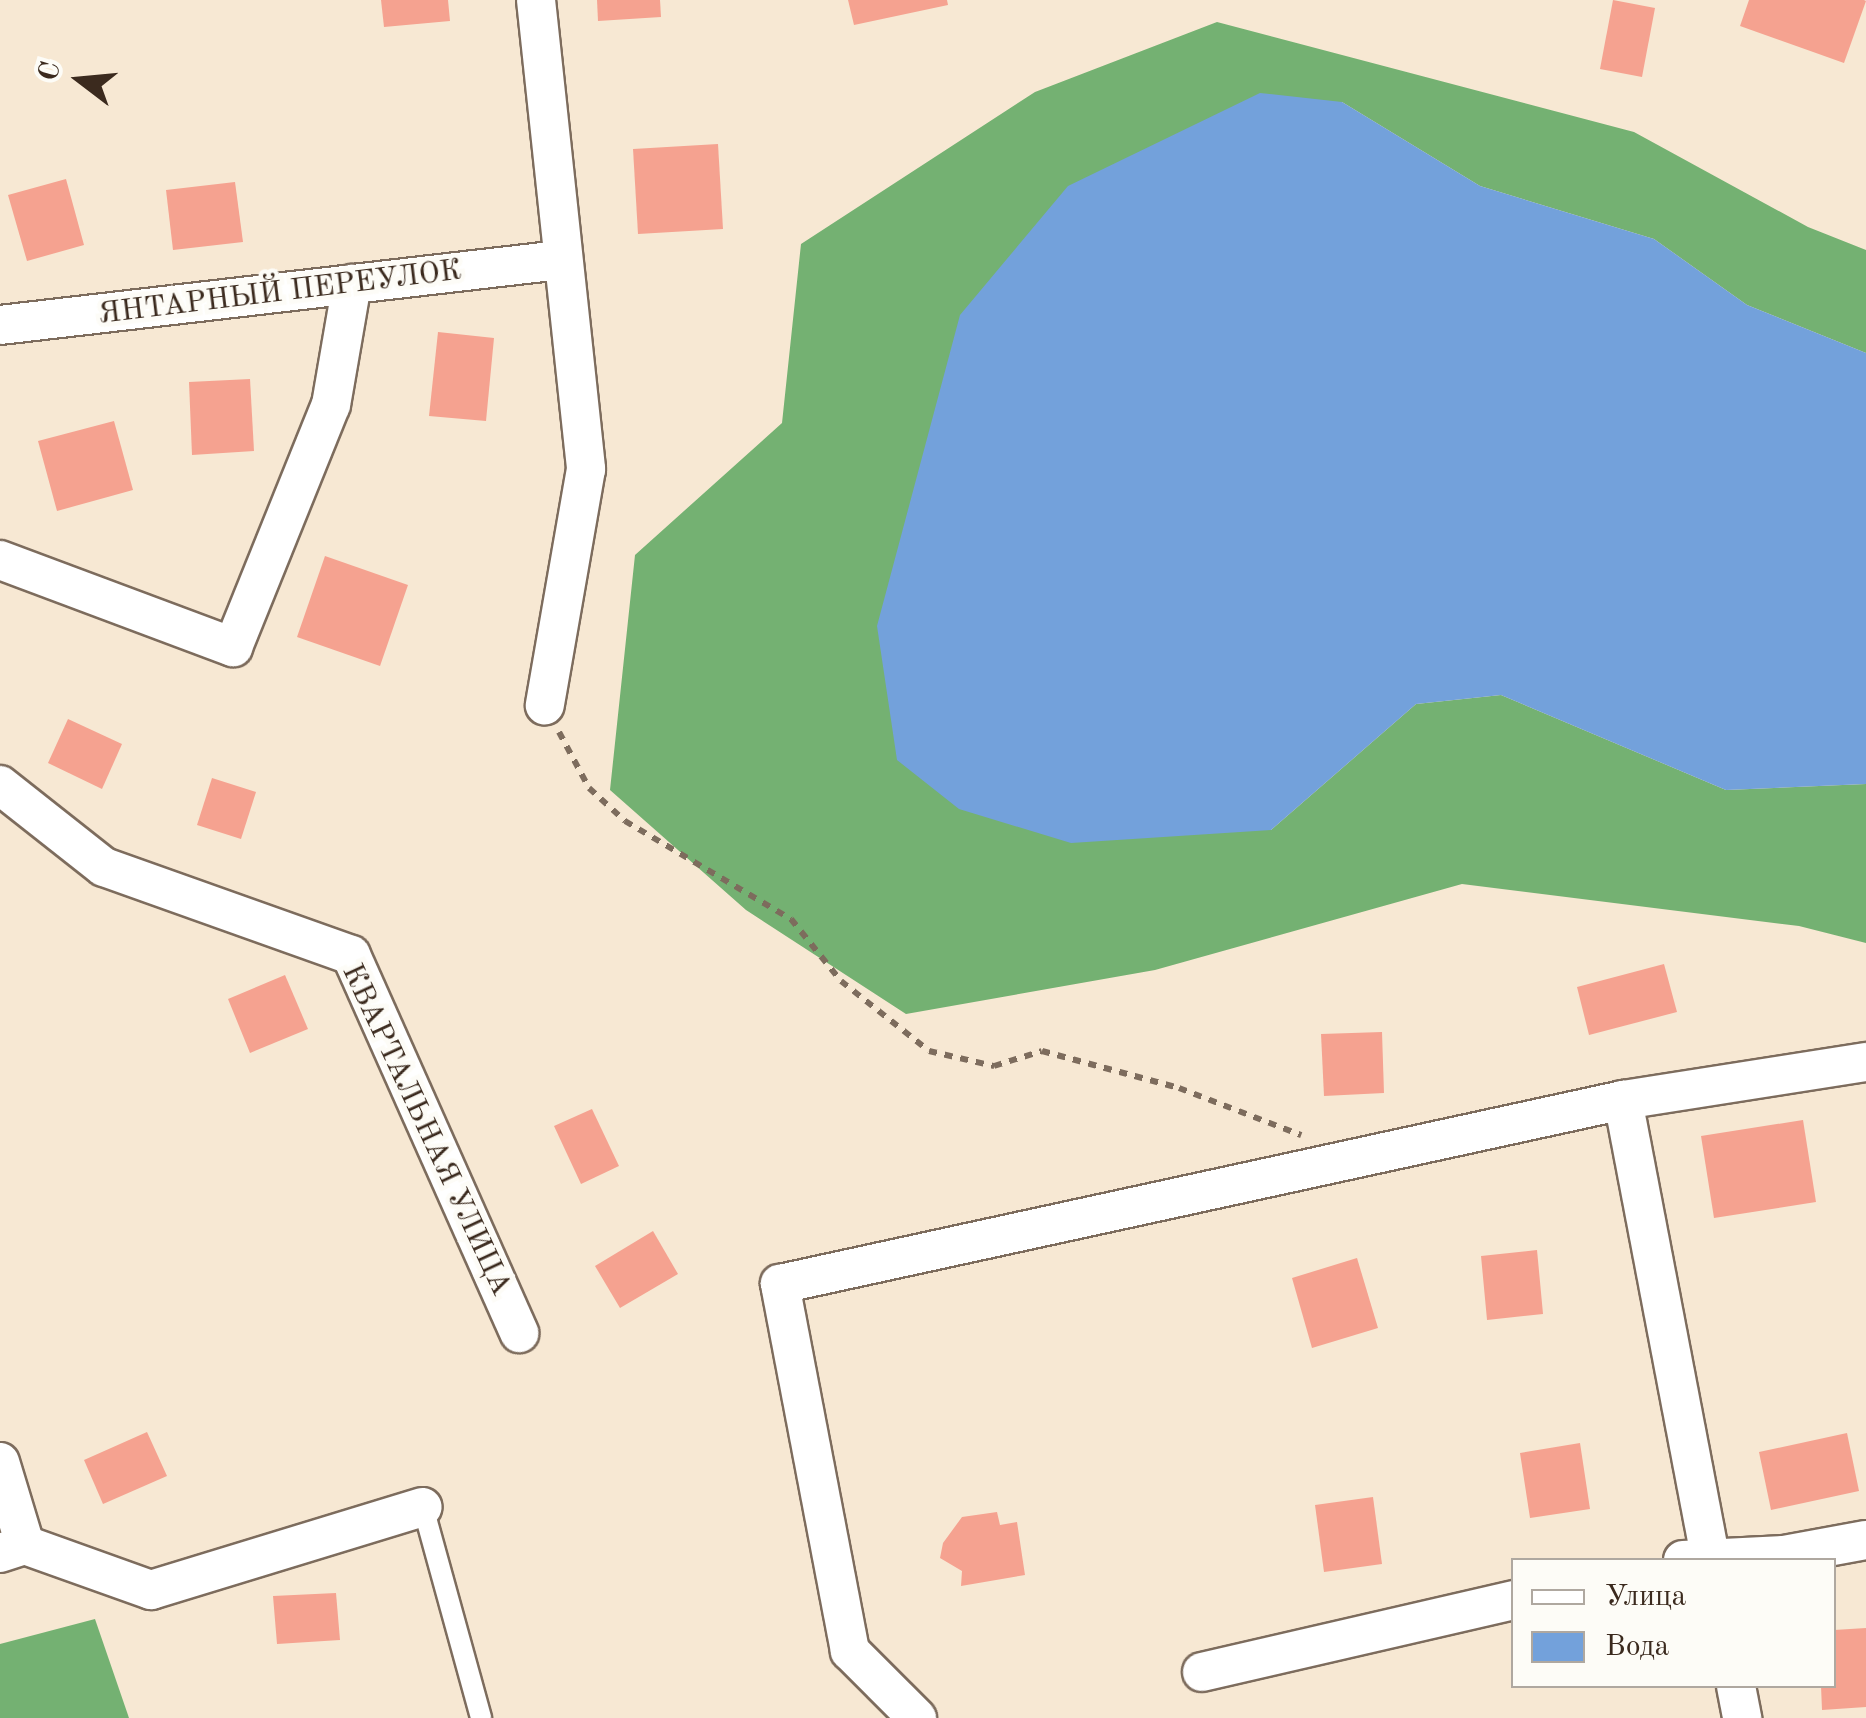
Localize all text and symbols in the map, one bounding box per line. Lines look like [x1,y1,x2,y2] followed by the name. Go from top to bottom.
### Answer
[30,30,130,130] north arrow
[35,59,67,84] text: С
[96,253,464,333] street label: ЯНТАРНЫЙ ПЕРЕУЛОК
[333,958,519,1302] street label: КВАРТАЛЬНАЯ УЛИЦА
[1511,1558,1836,1688] legend
[1605,1582,1686,1612] text: Улица
[1605,1632,1669,1662] text: Вода

